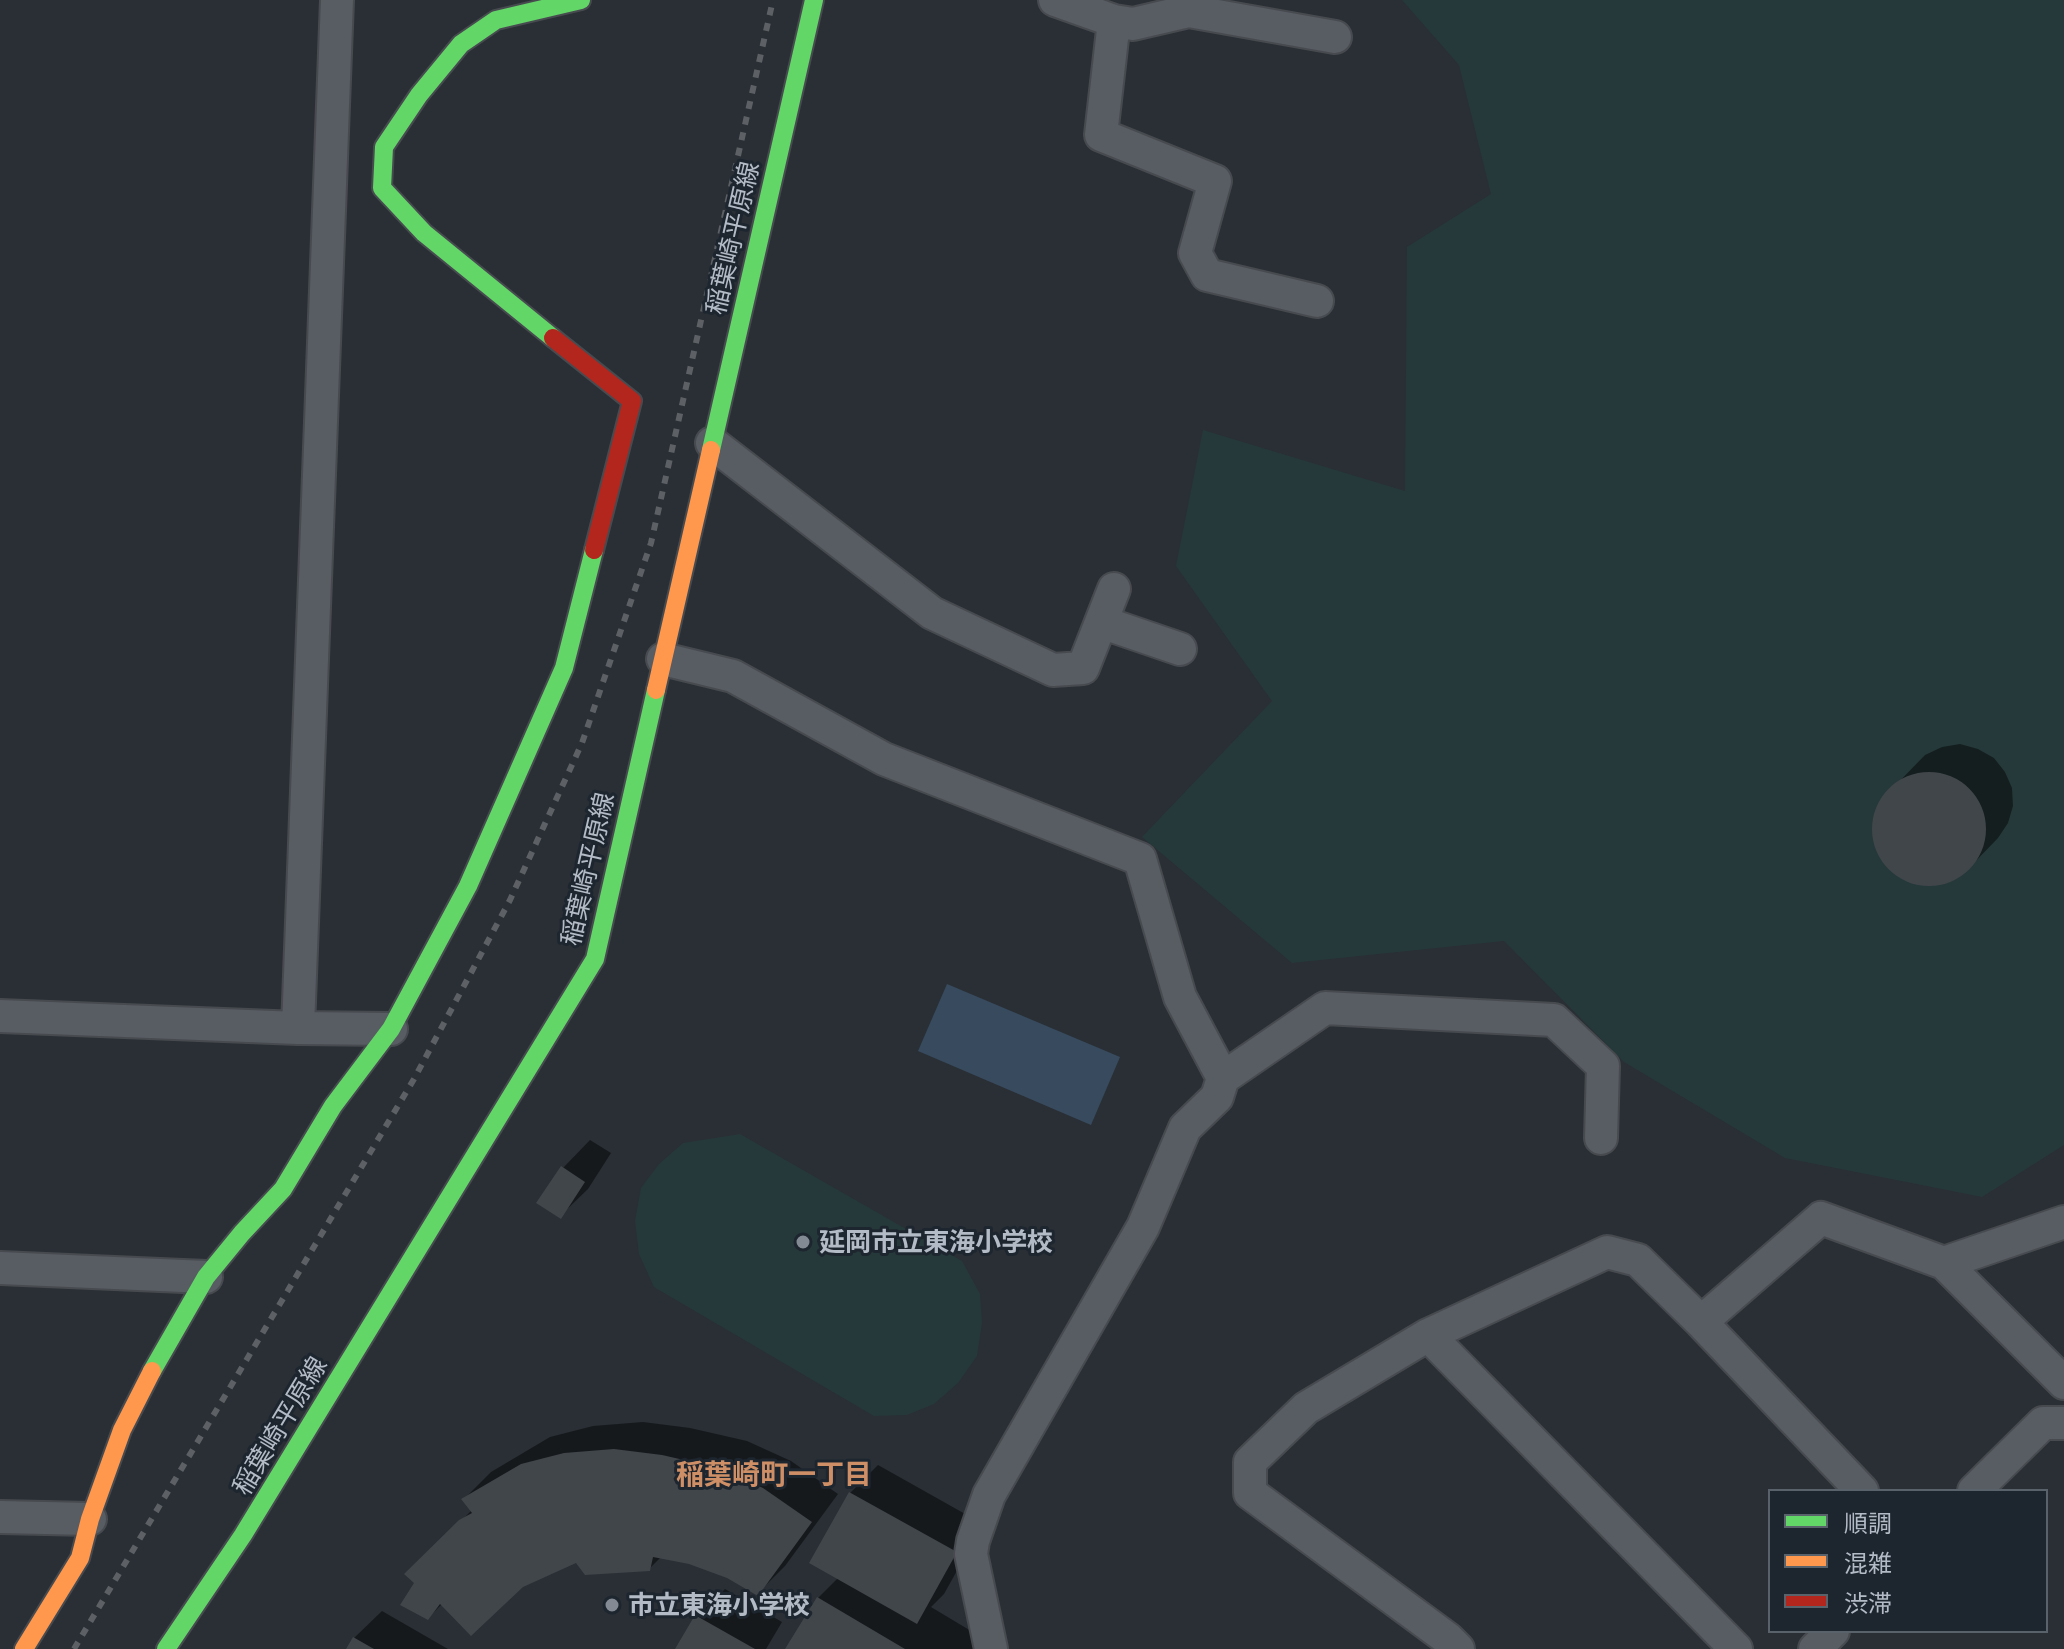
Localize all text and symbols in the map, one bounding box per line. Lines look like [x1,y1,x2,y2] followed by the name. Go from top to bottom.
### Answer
[700,158,766,318] street label: 稲葉崎平原線
[555,789,621,949] street label: 稲葉崎平原線
[819,1226,1053,1258] place label: 延岡市立東海小学校
[794,1233,812,1251] marker: 延岡市立東海小学校
[226,1351,334,1501] street label: 稲葉崎平原線
[676,1458,872,1492] district label: 稲葉崎町一丁目
[1768,1489,2048,1633] legend
[1844,1508,1892,1537] text: 順調
[1844,1548,1892,1577] text: 混雑
[1844,1588,1892,1617] text: 渋滞
[628,1589,810,1621] place label: 市立東海小学校
[603,1596,621,1614] marker: 市立東海小学校

